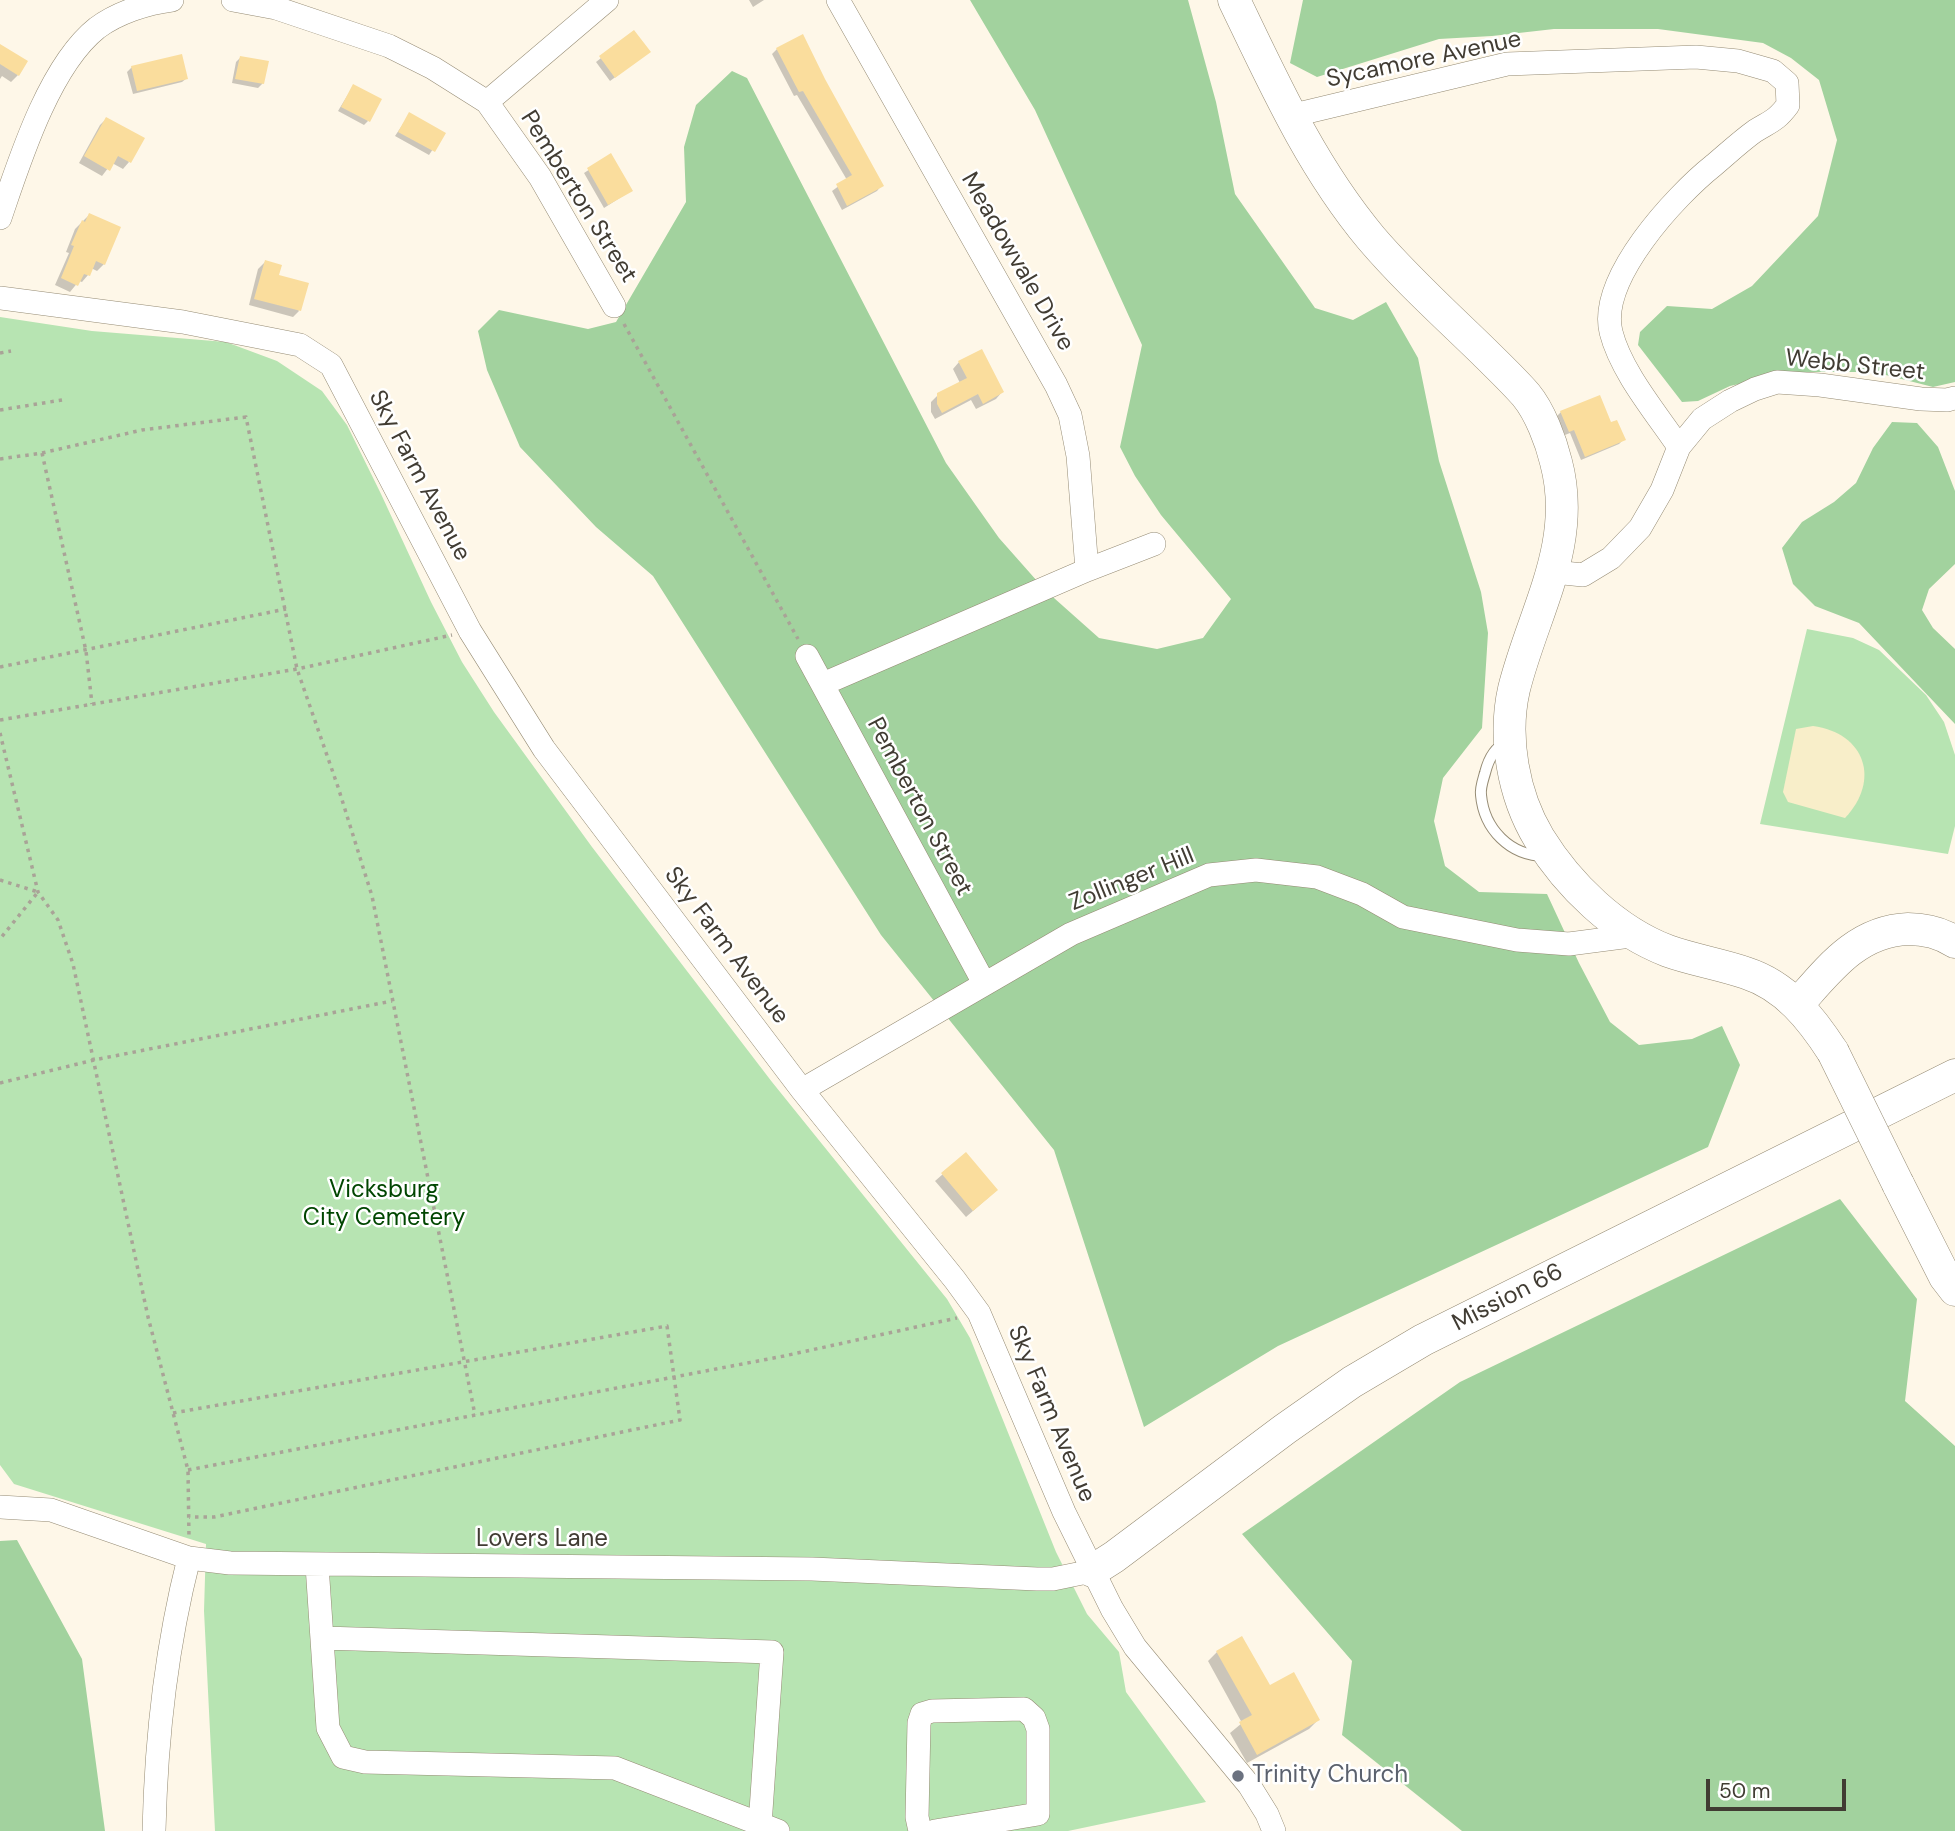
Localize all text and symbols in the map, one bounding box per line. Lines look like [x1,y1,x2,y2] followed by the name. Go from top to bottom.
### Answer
[1324,25,1524,95] street label: Sycamore Avenue
[514,106,642,288] street label: Pemberton Street
[954,168,1080,356] street label: Meadowvale Drive
[1784,344,1926,388] street label: Webb Street
[362,386,476,566] street label: Sky Farm Avenue
[860,713,978,901] street label: Pemberton Street
[1065,842,1199,918] street label: Zollinger Hill
[658,862,794,1030] street label: Sky Farm Avenue
[303,1177,465,1233] park label: Vicksburg City Cemetery
[1448,1258,1568,1338] street label: Mission 66
[1001,1321,1101,1507] street label: Sky Farm Avenue
[476,1526,608,1554] street label: Lovers Lane
[1252,1762,1408,1790] place label: Trinity Church
[1710,1764,1850,1808] scale bar
[1230,1768,1246,1784] marker: Trinity Church
[1719,1777,1770,1805] text: 50 m

